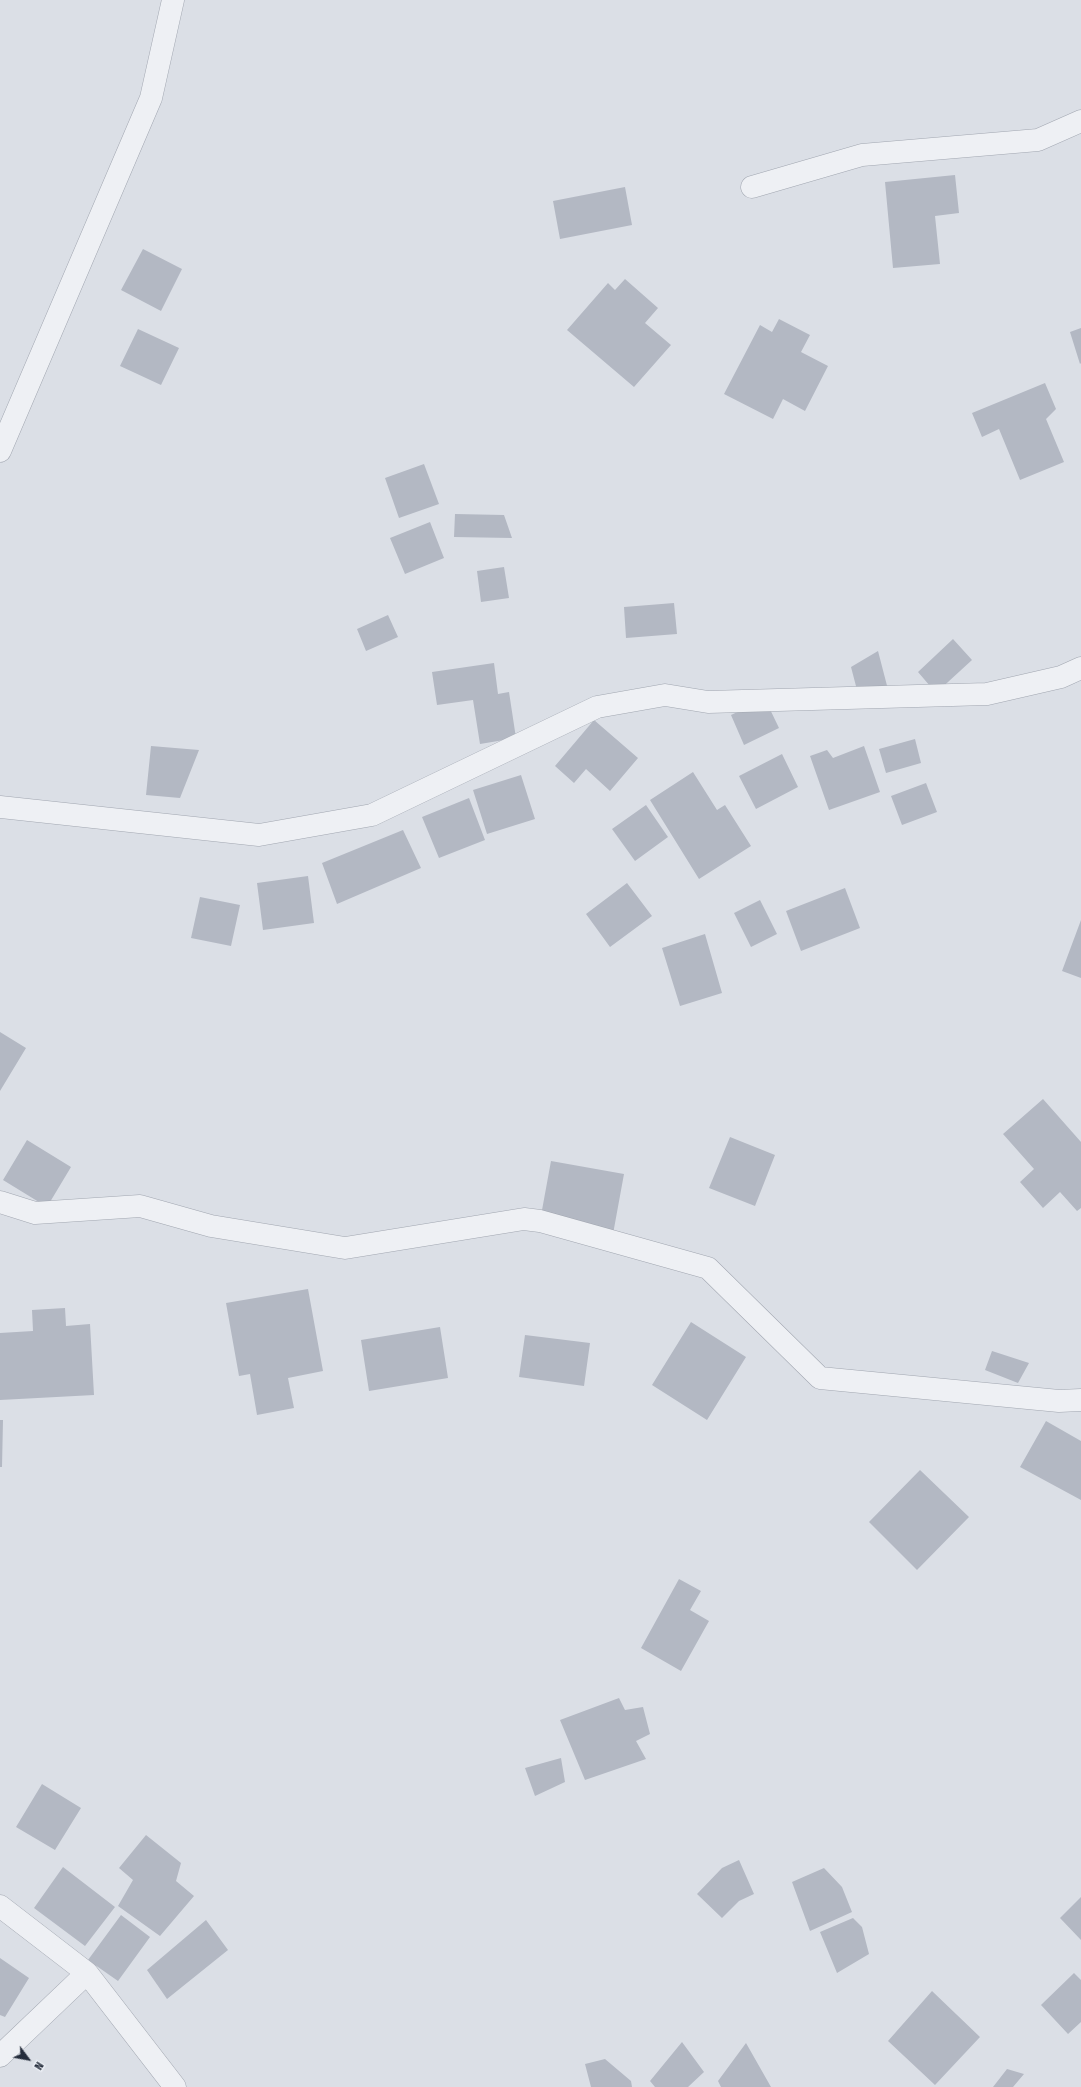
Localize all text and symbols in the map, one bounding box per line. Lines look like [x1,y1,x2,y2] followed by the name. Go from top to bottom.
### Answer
[8,2039,48,2079] north arrow
[31,2059,46,2072] text: N

